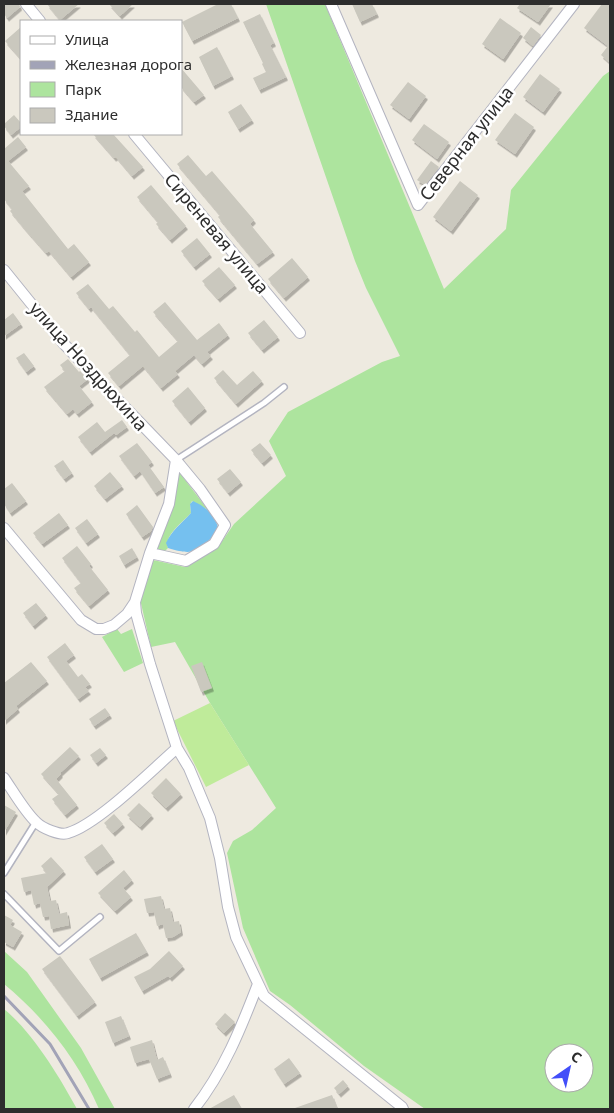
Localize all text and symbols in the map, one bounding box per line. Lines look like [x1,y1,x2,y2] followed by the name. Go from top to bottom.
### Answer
[20,20,182,135] legend
[65,29,109,49] text: Улица
[65,54,192,74] text: Железная дорога
[65,79,101,99] text: Парк
[414,81,518,205] street label: Северная улица
[65,104,118,124] text: Здание
[159,168,275,298] street label: Сиреневая улица
[25,296,153,436] street label: улица Ноздрюхина
[544,1043,594,1093] north arrow
[567,1046,586,1067] text: С

